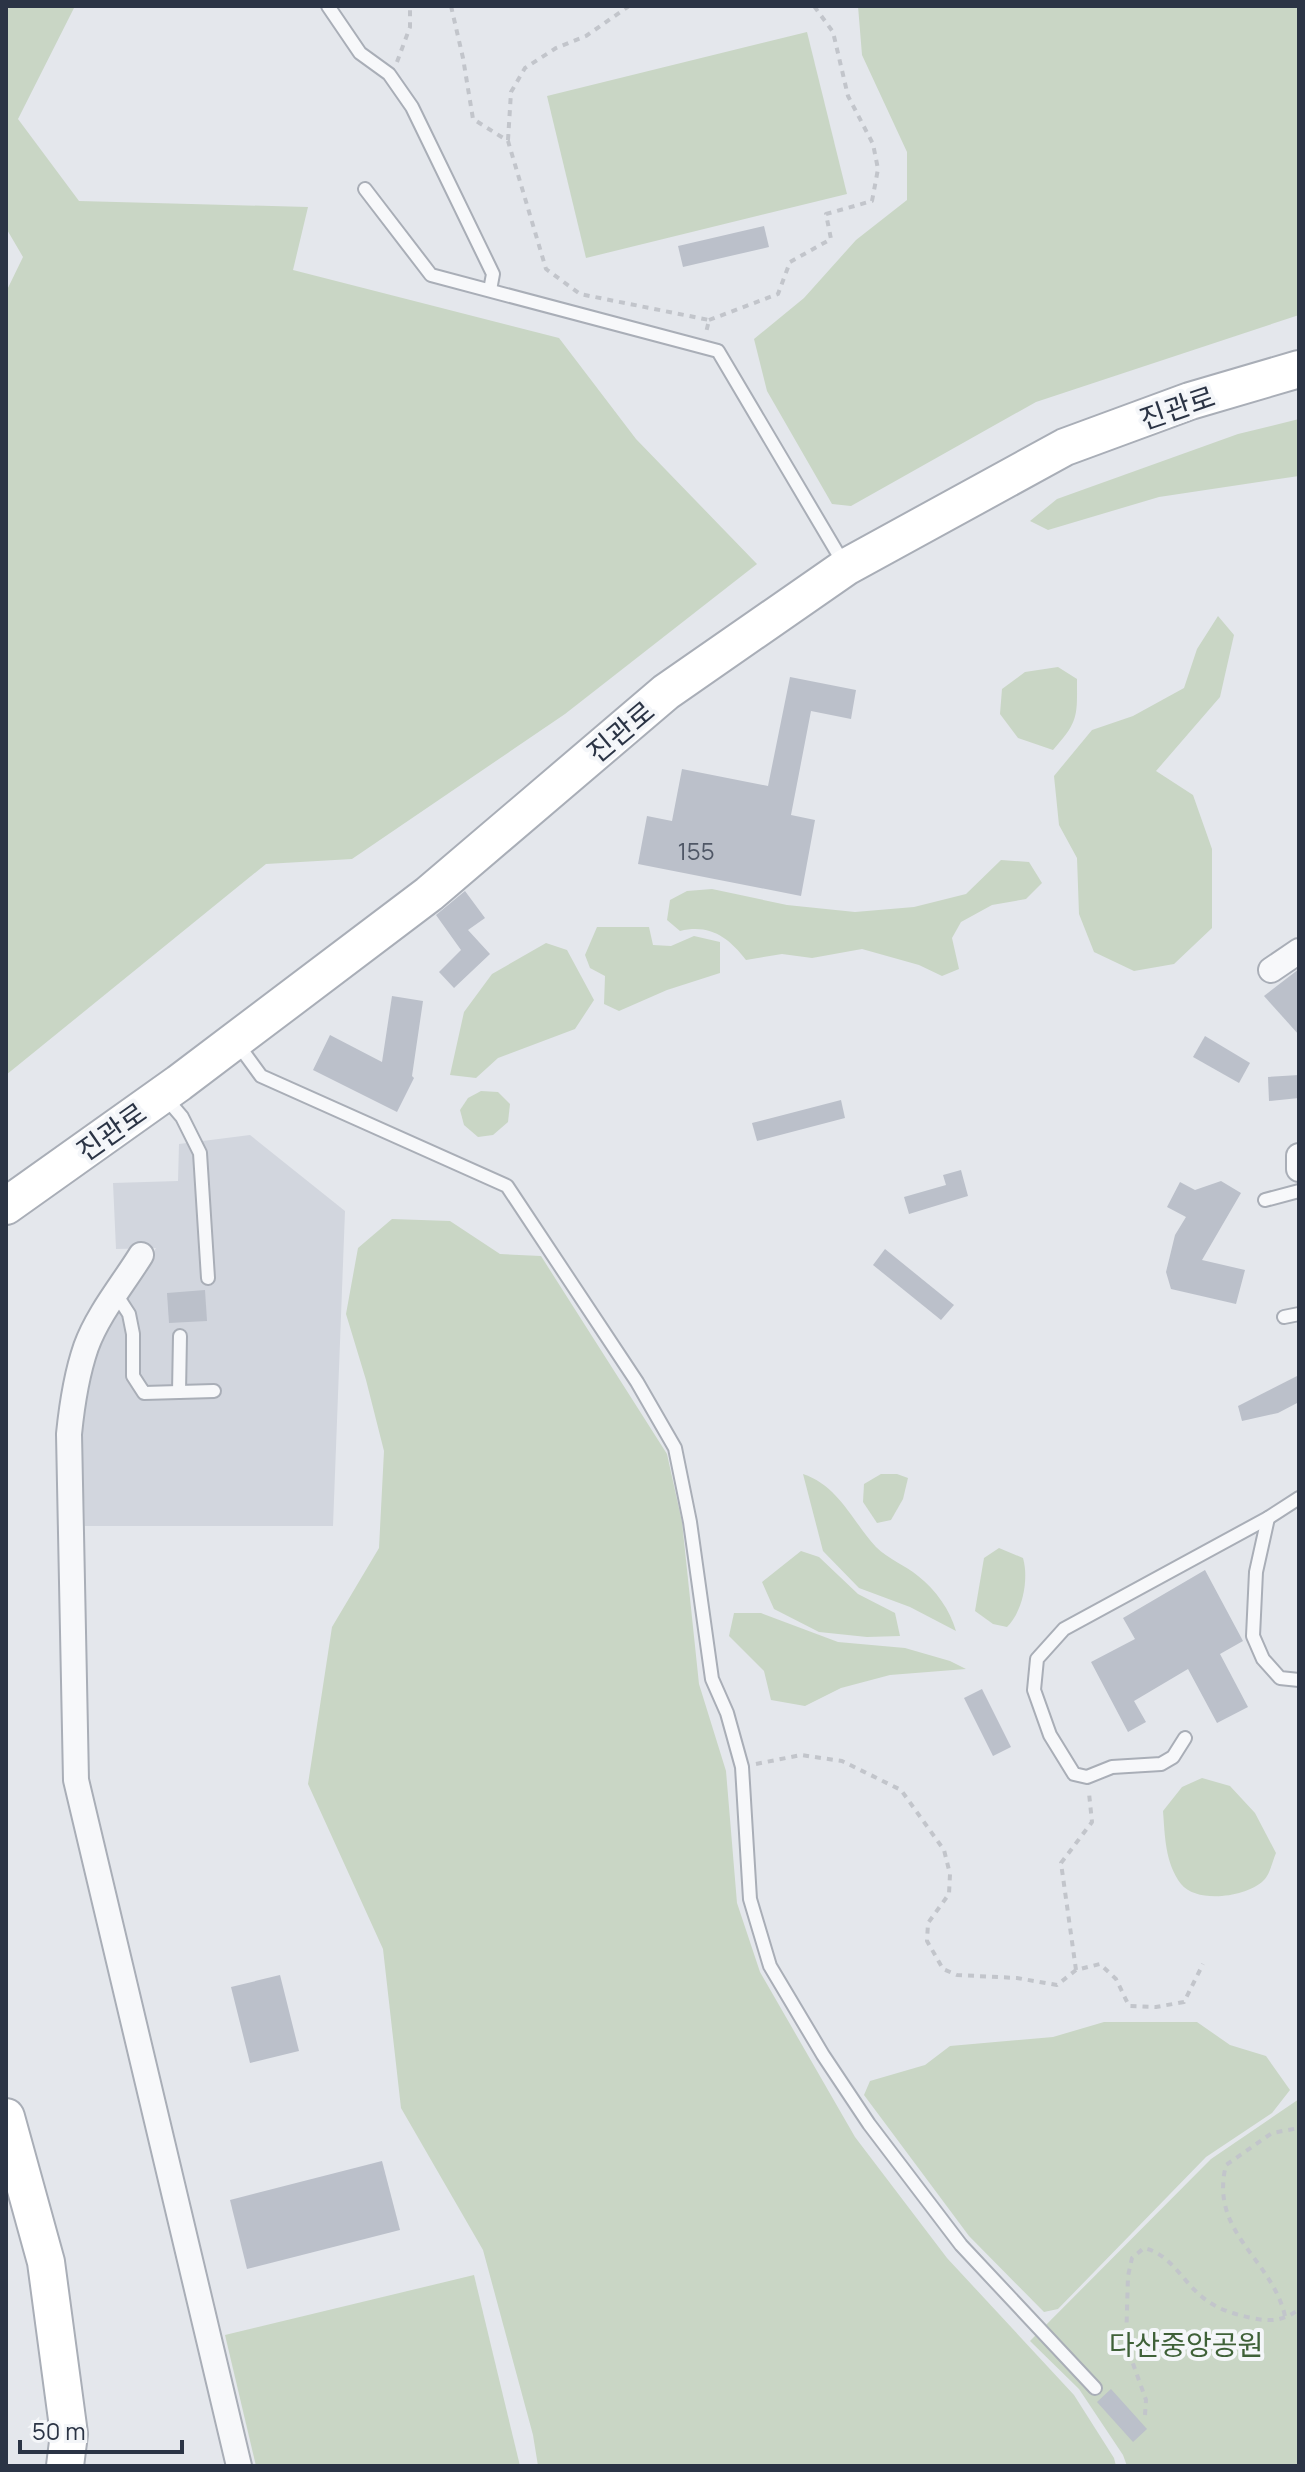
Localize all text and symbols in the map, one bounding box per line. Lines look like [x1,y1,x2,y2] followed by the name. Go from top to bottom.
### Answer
[1134,376,1220,438] street label: 진관로
[578,692,662,770] street label: 진관로
[677,834,715,867] house number: 155
[68,1093,154,1169] street label: 진관로
[1109,2325,1263,2363] park label: 다산중앙공원
[20,2404,182,2454] scale bar
[32,2414,86,2447] text: 50 m

